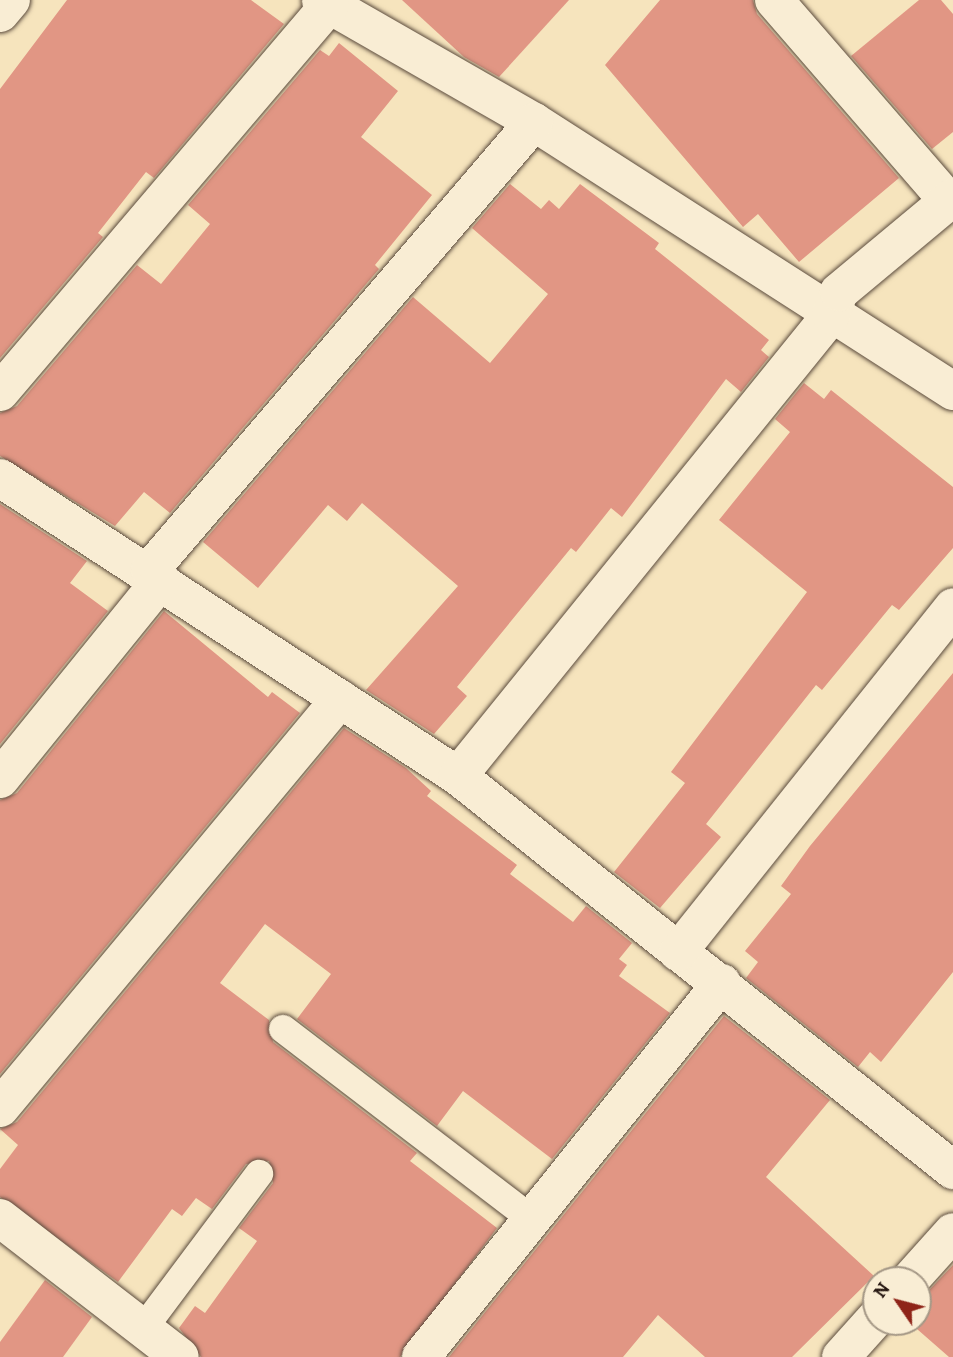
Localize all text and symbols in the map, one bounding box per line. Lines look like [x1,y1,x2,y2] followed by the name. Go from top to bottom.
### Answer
[862,1266,932,1336] north arrow
[867,1277,896,1303] text: N

